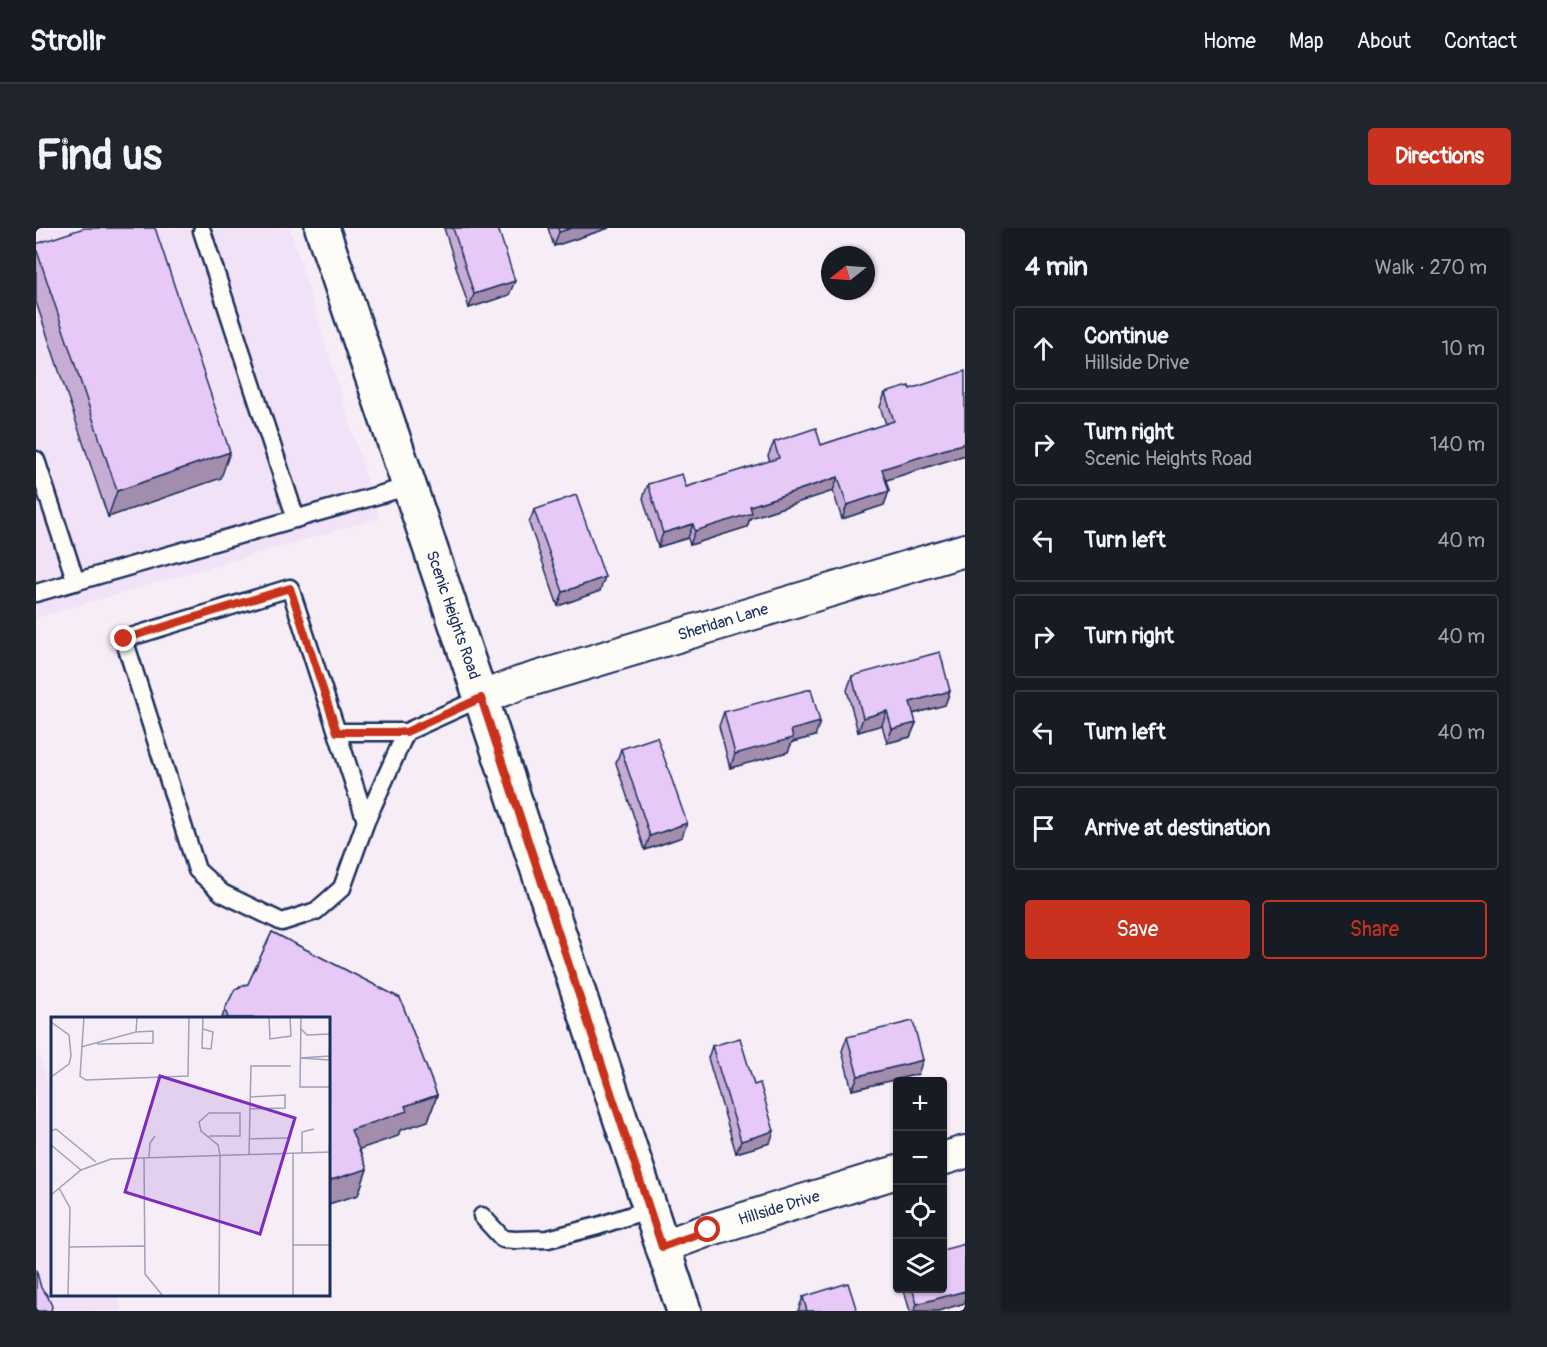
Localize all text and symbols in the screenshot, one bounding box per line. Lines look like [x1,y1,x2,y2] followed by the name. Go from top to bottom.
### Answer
[30,24,105,59] text: Strollr
[1203,28,1256,55] text: Home
[1289,28,1324,55] text: Map
[1357,28,1411,55] text: About
[1444,28,1517,55] text: Contact
[1368,128,1511,185] button: Directions
[36,130,162,182] text: Find us
[821,246,875,300] north arrow
[1025,251,1088,283] text: 4 min
[1375,255,1487,280] text: Walk · 270 m
[1084,322,1168,350] text: Continue
[1027,332,1060,365] icon: ahead
[1441,336,1485,361] text: 10 m
[1084,350,1189,375] text: Hillside Drive
[1084,418,1174,446] text: Turn right
[1027,428,1060,461] icon: right
[1430,432,1485,457] text: 140 m
[1084,446,1252,471] text: Scenic Heights Road
[1027,524,1060,557] icon: left
[1084,526,1166,554] text: Turn left
[1438,528,1485,553] text: 40 m
[422,548,484,682] street label: Scenic Heights Road
[675,599,771,645] street label: Sheridan Lane
[1027,620,1060,653] icon: right
[1084,622,1174,650] text: Turn right
[1438,624,1485,649] text: 40 m
[110,625,136,651] route end
[1027,716,1060,749] icon: left
[1084,718,1166,746] text: Turn left
[1438,720,1485,745] text: 40 m
[1027,812,1060,845] icon: arrive
[1084,814,1270,842] text: Arrive at destination
[1025,900,1250,959] button: Save
[1262,900,1487,959] button: Share
[51,1017,330,1296] inset map
[893,1077,947,1293] map controls
[893,1077,947,1131] button: +
[893,1131,947,1185] button: −
[893,1185,947,1239] button: locate
[736,1186,822,1230] street label: Hillside Drive
[694,1216,720,1242] route start
[893,1239,947,1293] button: layers

